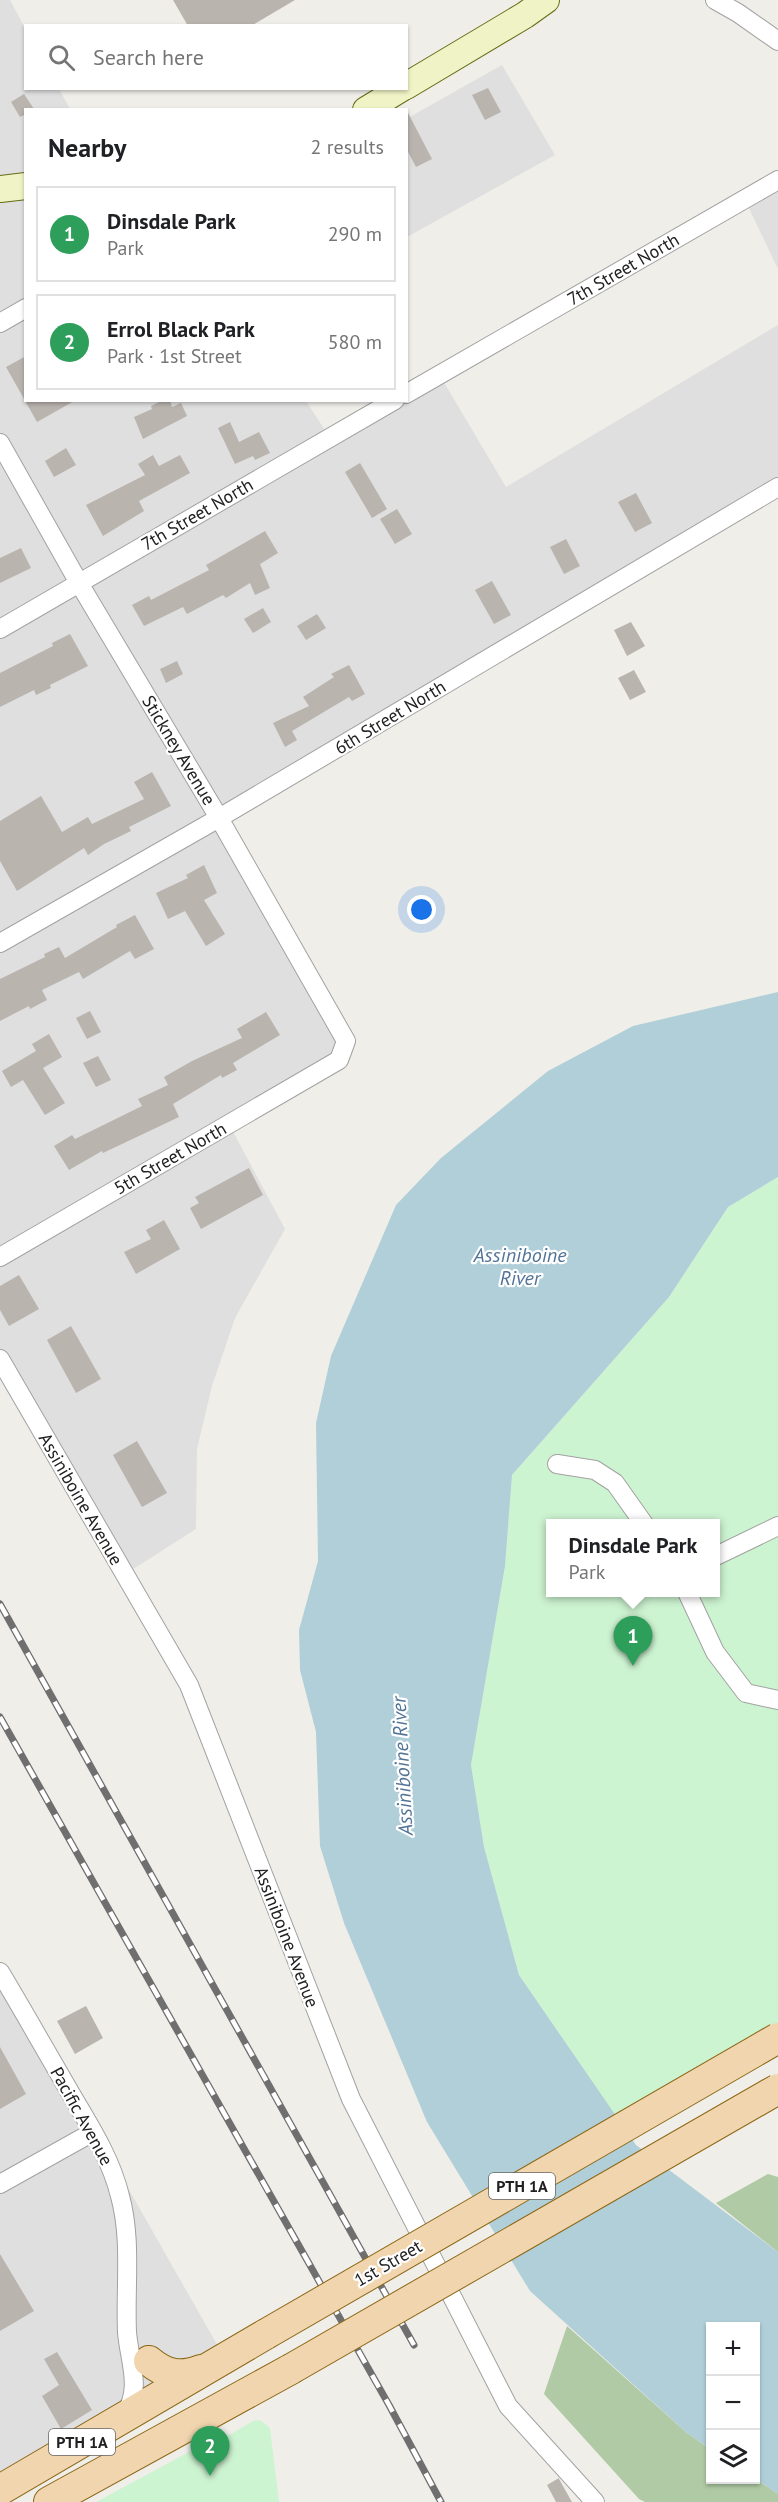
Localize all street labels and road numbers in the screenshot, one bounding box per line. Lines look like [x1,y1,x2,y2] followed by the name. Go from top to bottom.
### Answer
[563,228,683,310] street label: 7th Street North
[137,473,257,555] street label: 7th Street North
[330,675,450,759] street label: 6th Street North
[137,691,221,809] street label: Stickney Avenue
[110,1117,230,1199] street label: 5th Street North
[34,1429,128,1569] street label: Assiniboine Avenue
[250,1863,324,2011] street label: Assiniboine Avenue
[45,2063,119,2169] street label: Pacific Avenue
[489,2173,555,2199] road number: PTH 1A
[350,2234,426,2292] street label: 1st Street
[49,2429,115,2455] road number: PTH 1A

